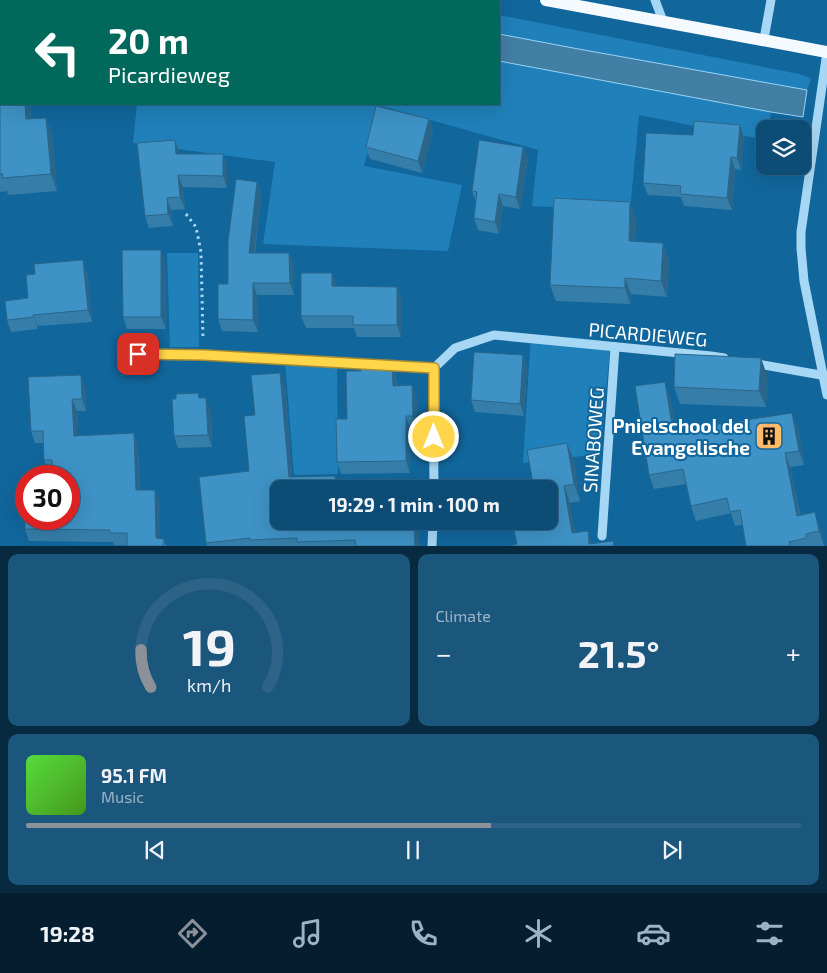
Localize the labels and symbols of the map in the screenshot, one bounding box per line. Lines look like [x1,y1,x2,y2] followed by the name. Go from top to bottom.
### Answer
[588,317,708,351] street label: PICARDIEWEG
[117,333,159,375] pin
[578,386,608,494] street label: SINABOWEG
[407,410,459,462] position arrow
[613,414,751,459] place label: Pnielschool del Evangelische
[754,421,784,451] building icon: Pnielschool del Evangelische
[15,465,80,530] speed limit sign: 30

